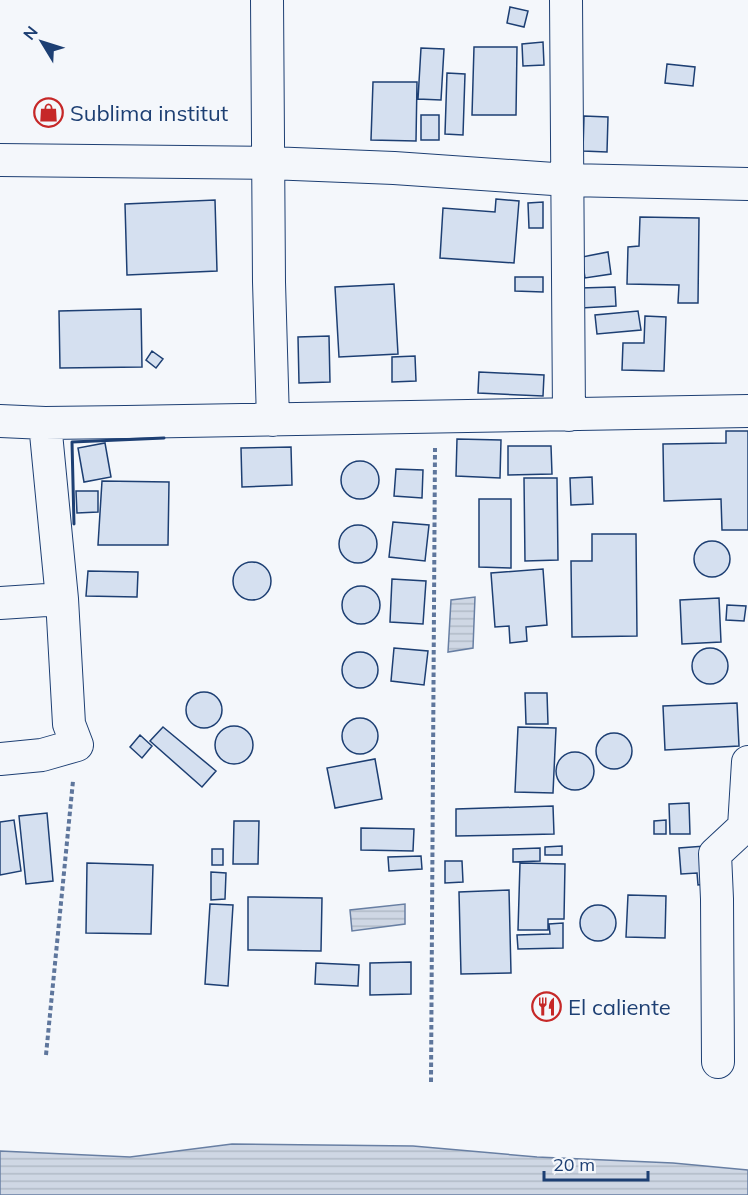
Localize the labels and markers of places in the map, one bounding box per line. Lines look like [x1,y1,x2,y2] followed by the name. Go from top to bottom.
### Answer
[33,97,65,129] shop icon: Sublima institut
[70,99,229,127] place label: Sublima institut
[531,991,563,1023] restaurant icon: El caliente
[568,993,671,1021] place label: El caliente

